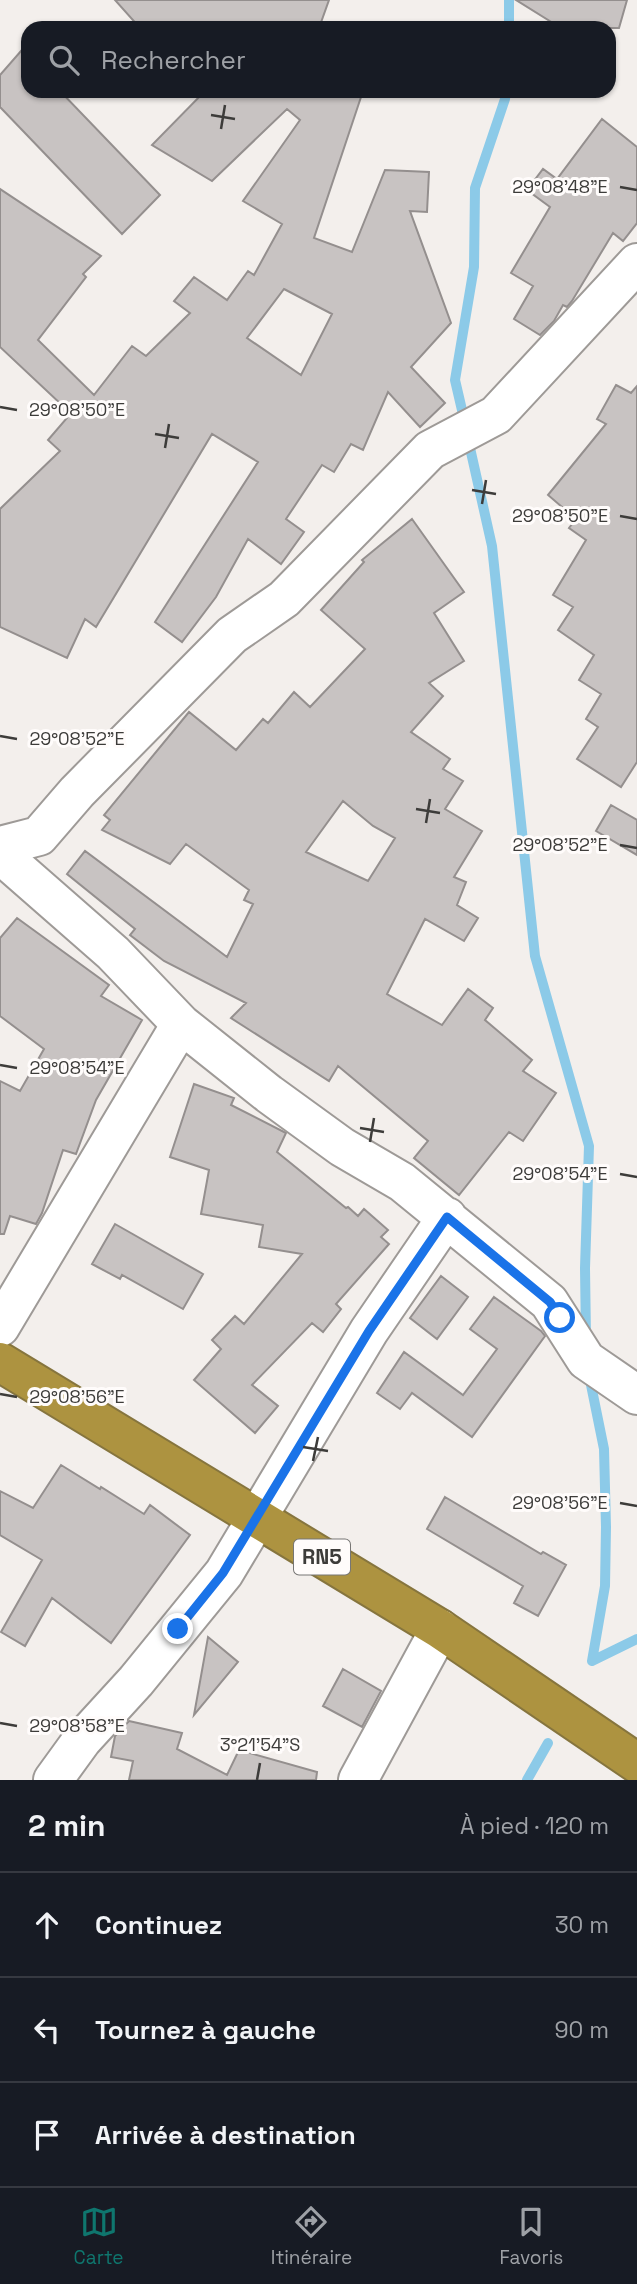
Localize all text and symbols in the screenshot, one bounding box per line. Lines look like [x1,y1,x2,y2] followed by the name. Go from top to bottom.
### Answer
[21,21,616,98] search box
[45,41,83,79] icon: search
[101,43,246,77] text: Rechercher
[512,175,608,198] text: 29°08'48"E
[29,398,125,421] text: 29°08'50"E
[512,504,608,527] text: 29°08'50"E
[29,727,125,750] text: 29°08'52"E
[512,833,608,856] text: 29°08'52"E
[29,1056,125,1079] text: 29°08'54"E
[512,1162,608,1185] text: 29°08'54"E
[544,1302,575,1333] route start
[29,1385,125,1408] text: 29°08'56"E
[512,1491,608,1514] text: 29°08'56"E
[294,1540,350,1574] road number: RN5
[162,1613,193,1644] route end
[29,1714,125,1737] text: 29°08'58"E
[220,1733,300,1756] text: 3°21'54"S
[28,1806,106,1845] text: 2 min
[460,1811,609,1841] text: À pied · 120 m
[28,1906,66,1944] icon: ahead
[95,1908,222,1942] text: Continuez
[555,1910,609,1940] text: 30 m
[28,2011,66,2049] icon: left
[95,2013,316,2047] text: Tournez à gauche
[554,2015,609,2045] text: 90 m
[28,2116,66,2154] icon: arrive
[95,2118,356,2152] text: Arrivée à destination
[74,2203,124,2270] tab: Carte
[271,2203,352,2270] tab: Itinéraire
[499,2203,563,2270] tab: Favoris

